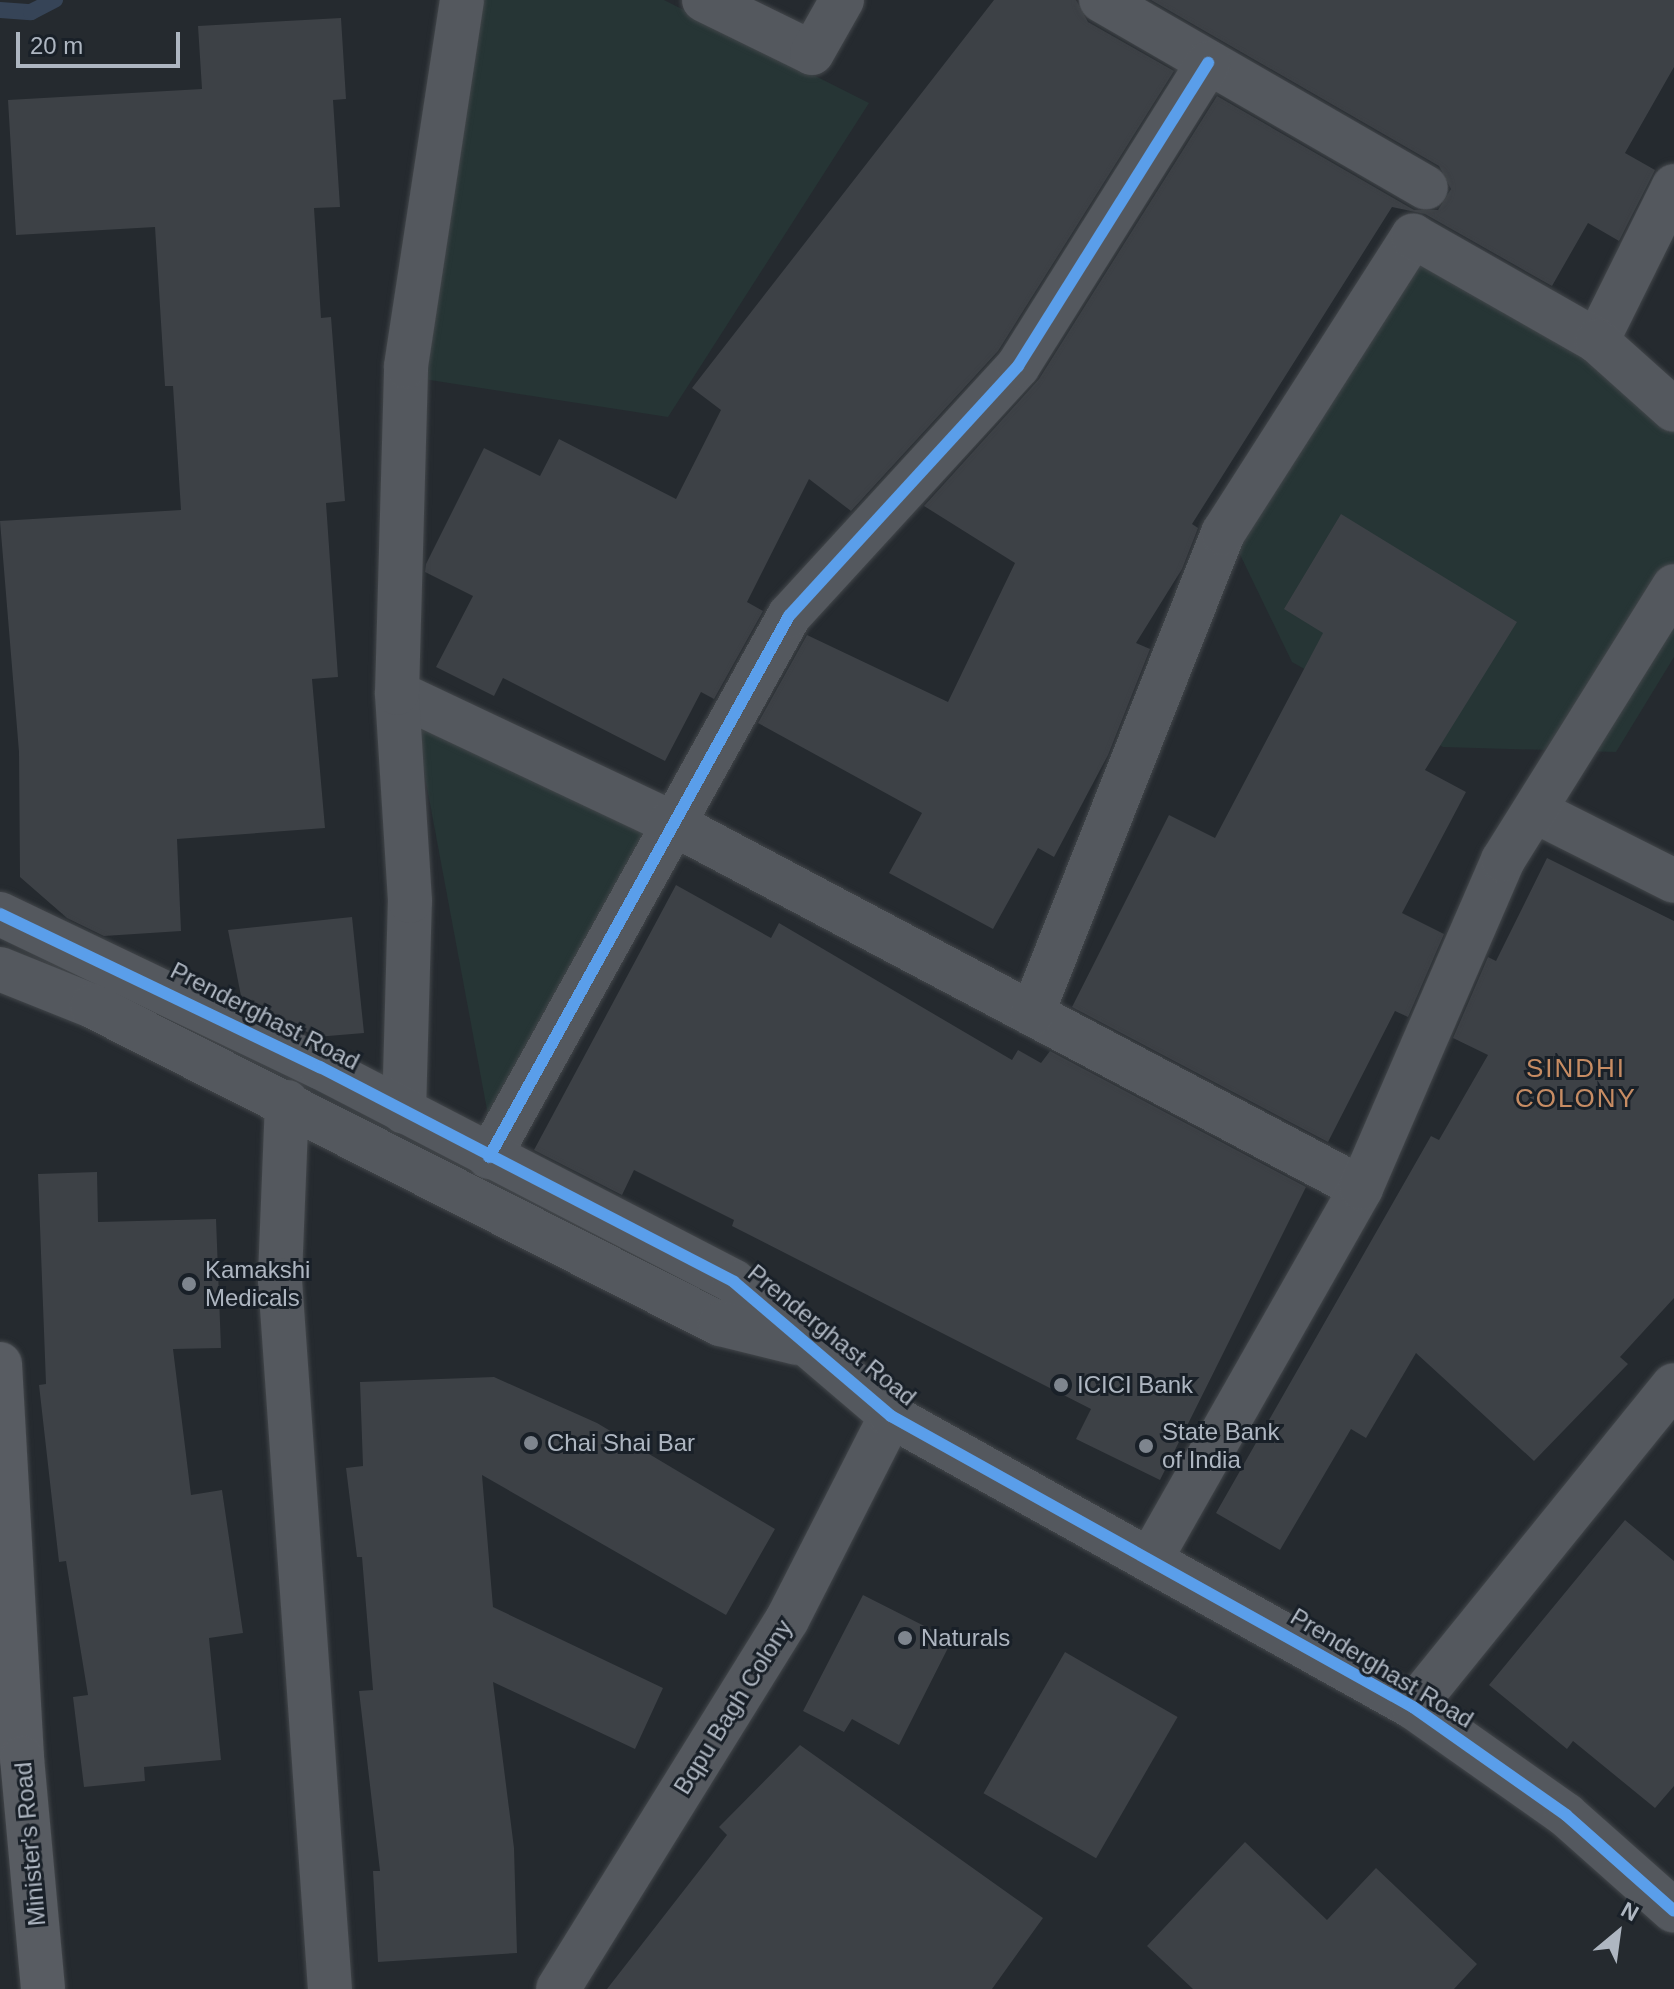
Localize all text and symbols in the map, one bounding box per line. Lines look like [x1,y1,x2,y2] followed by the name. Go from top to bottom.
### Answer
[20,16,184,66] scale bar
[30,32,83,59] text: 20 m
[166,956,364,1076] street label: Prenderghast Road
[1515,1053,1637,1114] district label: SINDHI COLONY
[205,1256,310,1312] place label: Kamakshi Medicals
[742,1258,922,1412] street label: Prenderghast Road
[180,1275,198,1293] marker: Kamakshi Medicals
[1077,1371,1193,1399] place label: ICICI Bank
[1052,1376,1070,1394] marker: ICICI Bank
[1162,1418,1279,1474] place label: State Bank of India
[547,1429,695,1457] place label: Chai Shai Bar
[522,1434,540,1452] marker: Chai Shai Bar
[1137,1437,1155,1455] marker: State Bank of India
[1285,1602,1479,1734] street label: Prenderghast Road
[668,1615,798,1799] street label: Bqpu Bagh Colony
[921,1624,1010,1652] place label: Naturals
[896,1629,914,1647] marker: Naturals
[8,1761,52,1927] street label: Minister's Road
[1578,1893,1658,1973] north arrow
[1617,1897,1643,1926] text: N

